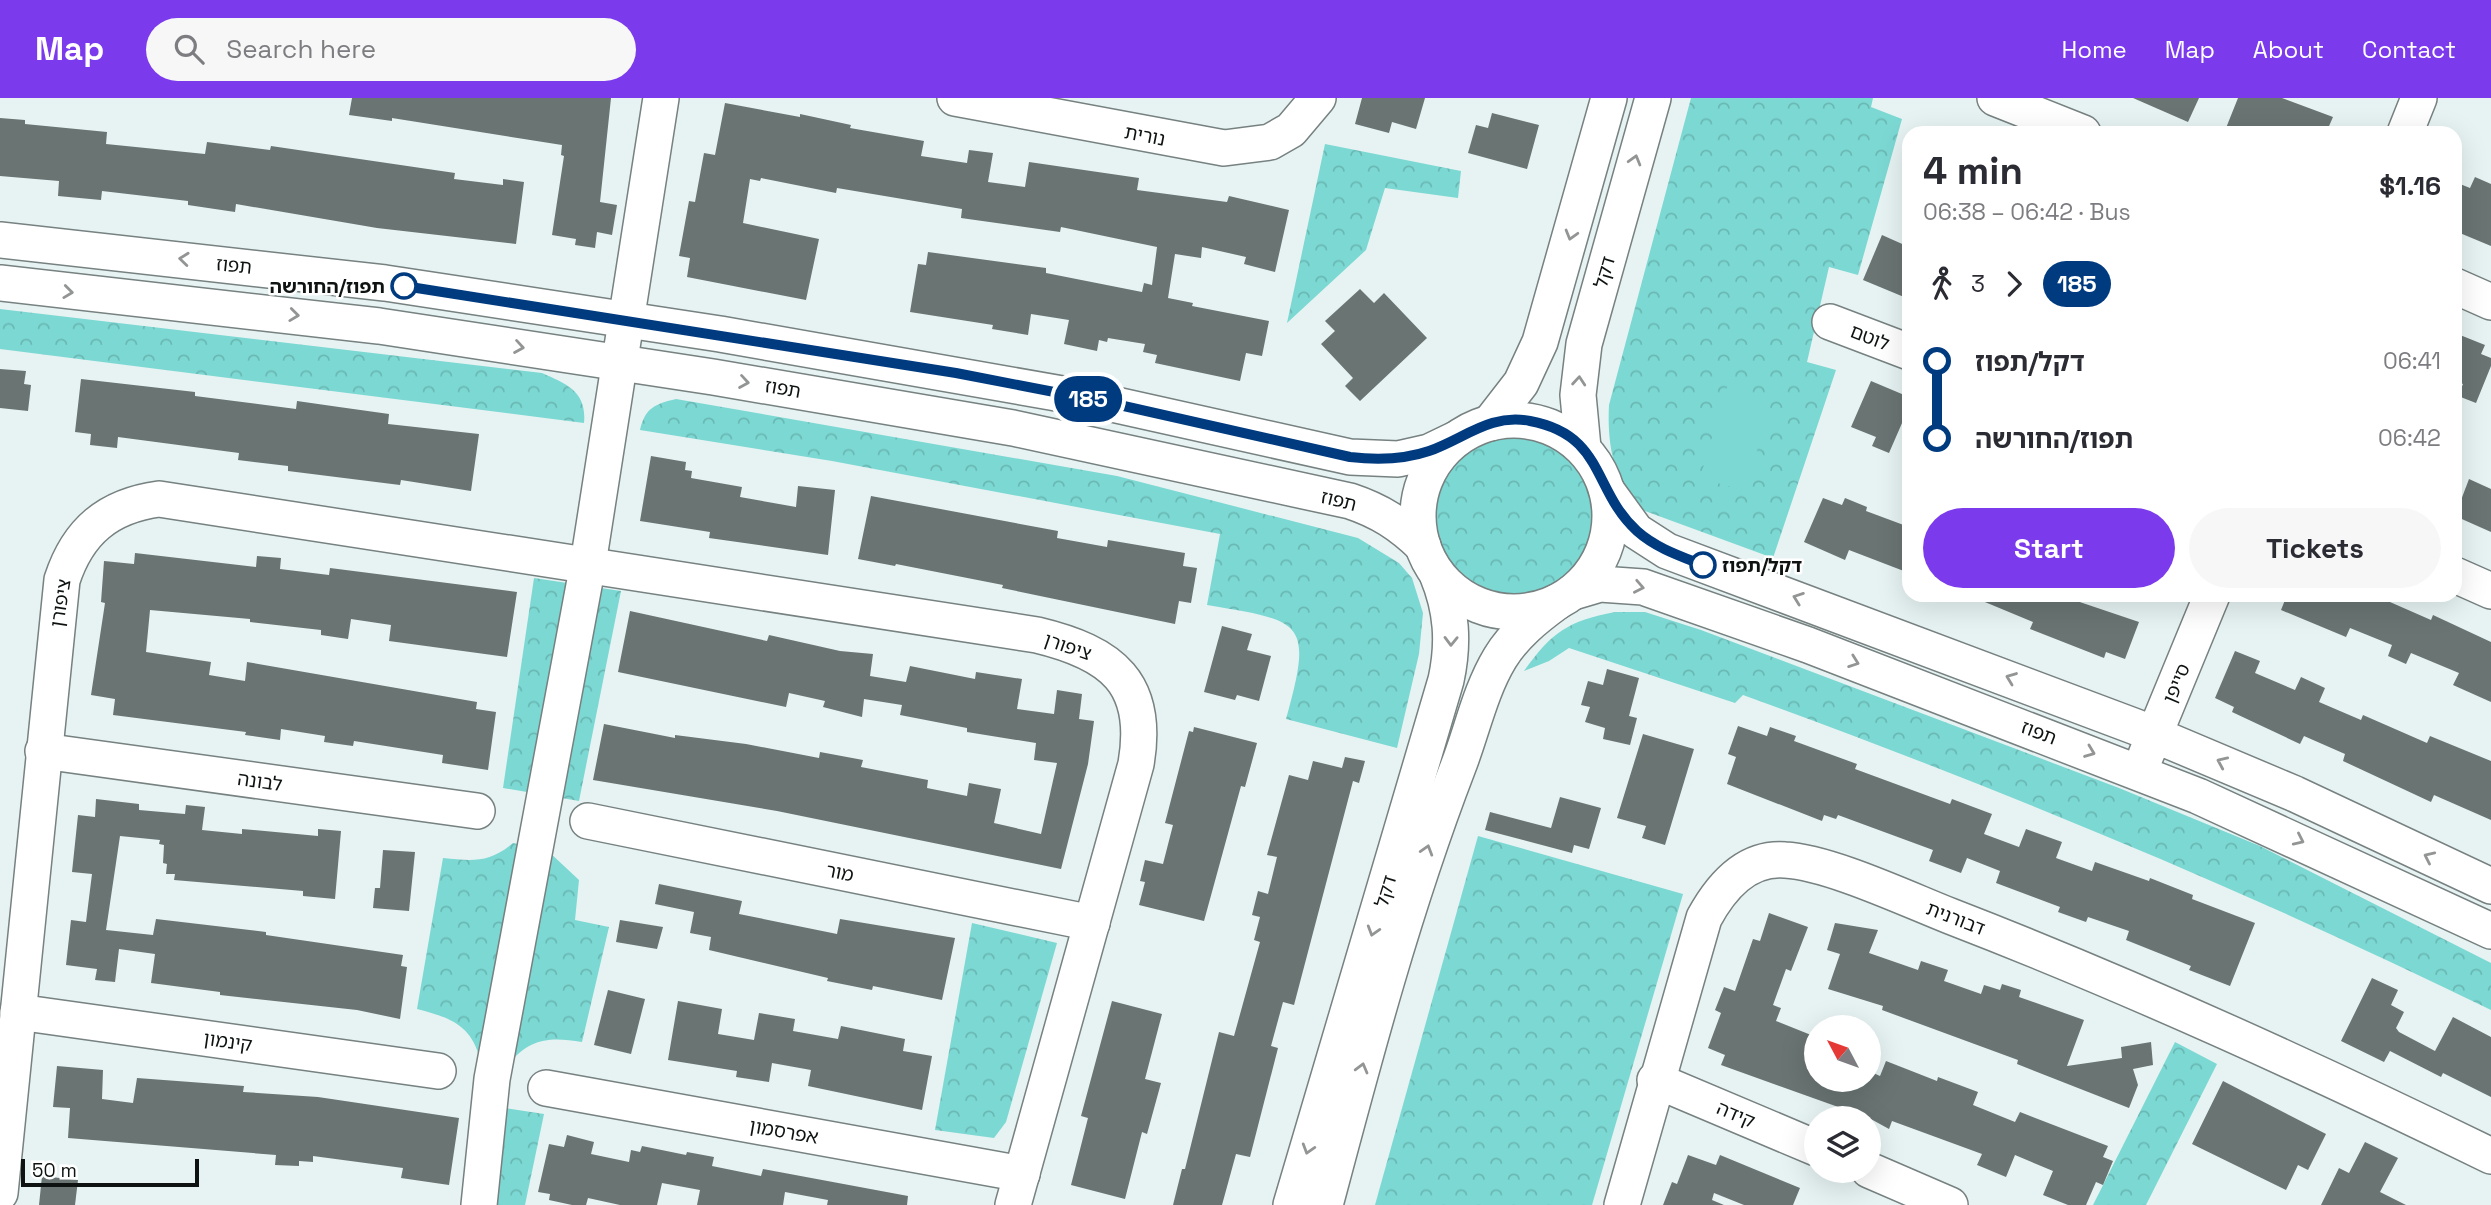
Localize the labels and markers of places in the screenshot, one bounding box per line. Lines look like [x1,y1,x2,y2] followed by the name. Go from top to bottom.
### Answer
[391,273,417,299] marker: תפוז/החורשה
[269,274,385,299] place label: תפוז/החורשה
[1690,552,1716,578] marker: דקל/תפוז
[1722,553,1802,578] place label: דקל/תפוז

